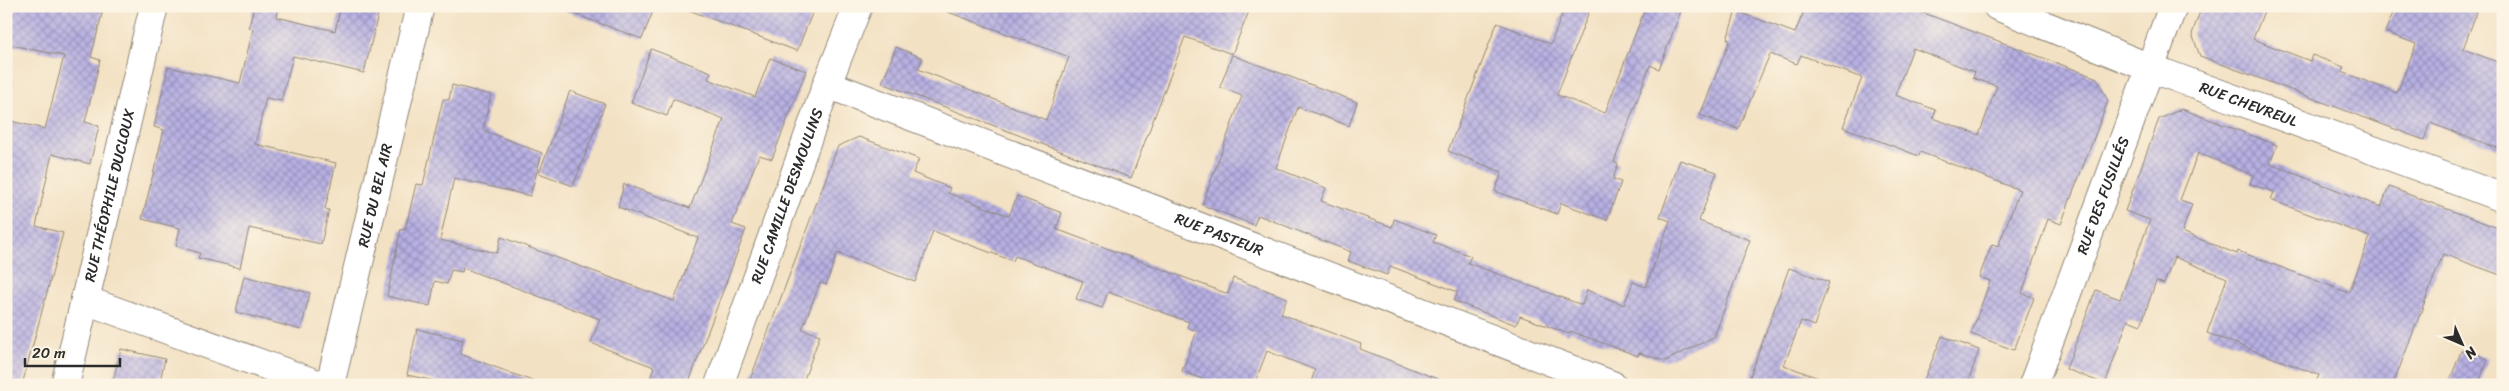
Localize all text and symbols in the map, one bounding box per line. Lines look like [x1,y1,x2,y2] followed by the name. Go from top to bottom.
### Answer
[2196,74,2301,134] street label: RUE CHEVREUL
[743,104,831,287] street label: RUE CAMILLE DESMOULINS
[77,106,142,284] street label: RUE THÉOPHILE DUCLOUX
[2069,132,2137,258] street label: RUE DES FUSILLÉS
[350,141,400,250] street label: RUE DU BEL AIR
[1171,205,1267,263] street label: RUE PASTEUR
[2436,318,2486,368] north arrow
[25,336,120,368] scale bar
[32,340,66,366] text: 20 m
[2458,340,2484,365] text: N

